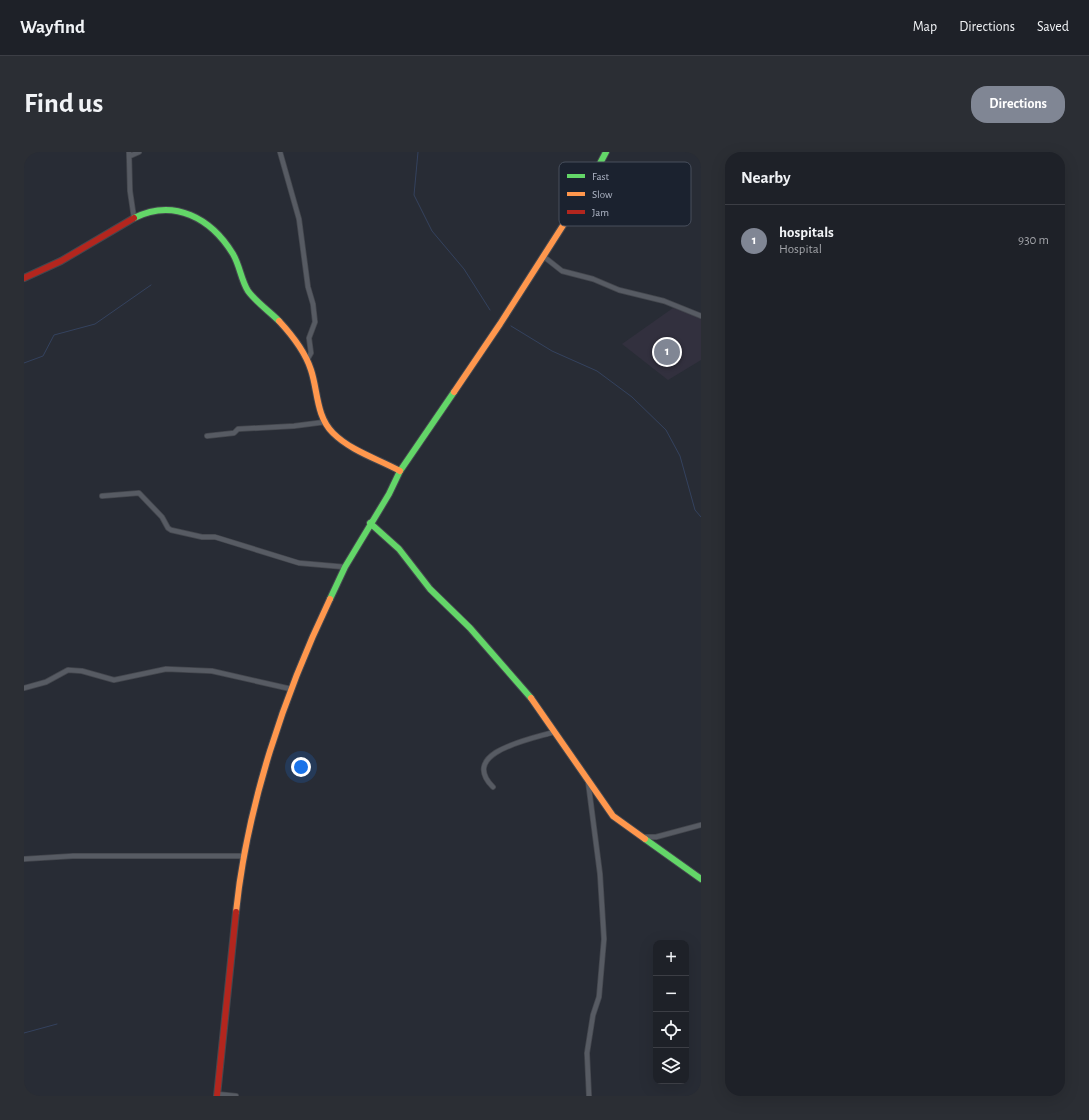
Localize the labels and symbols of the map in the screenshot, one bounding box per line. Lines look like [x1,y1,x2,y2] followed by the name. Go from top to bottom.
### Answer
[559,162,691,226] legend
[592,171,610,182] text: Fast
[592,189,613,200] text: Slow
[592,207,609,218] text: Jam
[654,337,680,367] pin: 1
[291,757,311,777] your location

